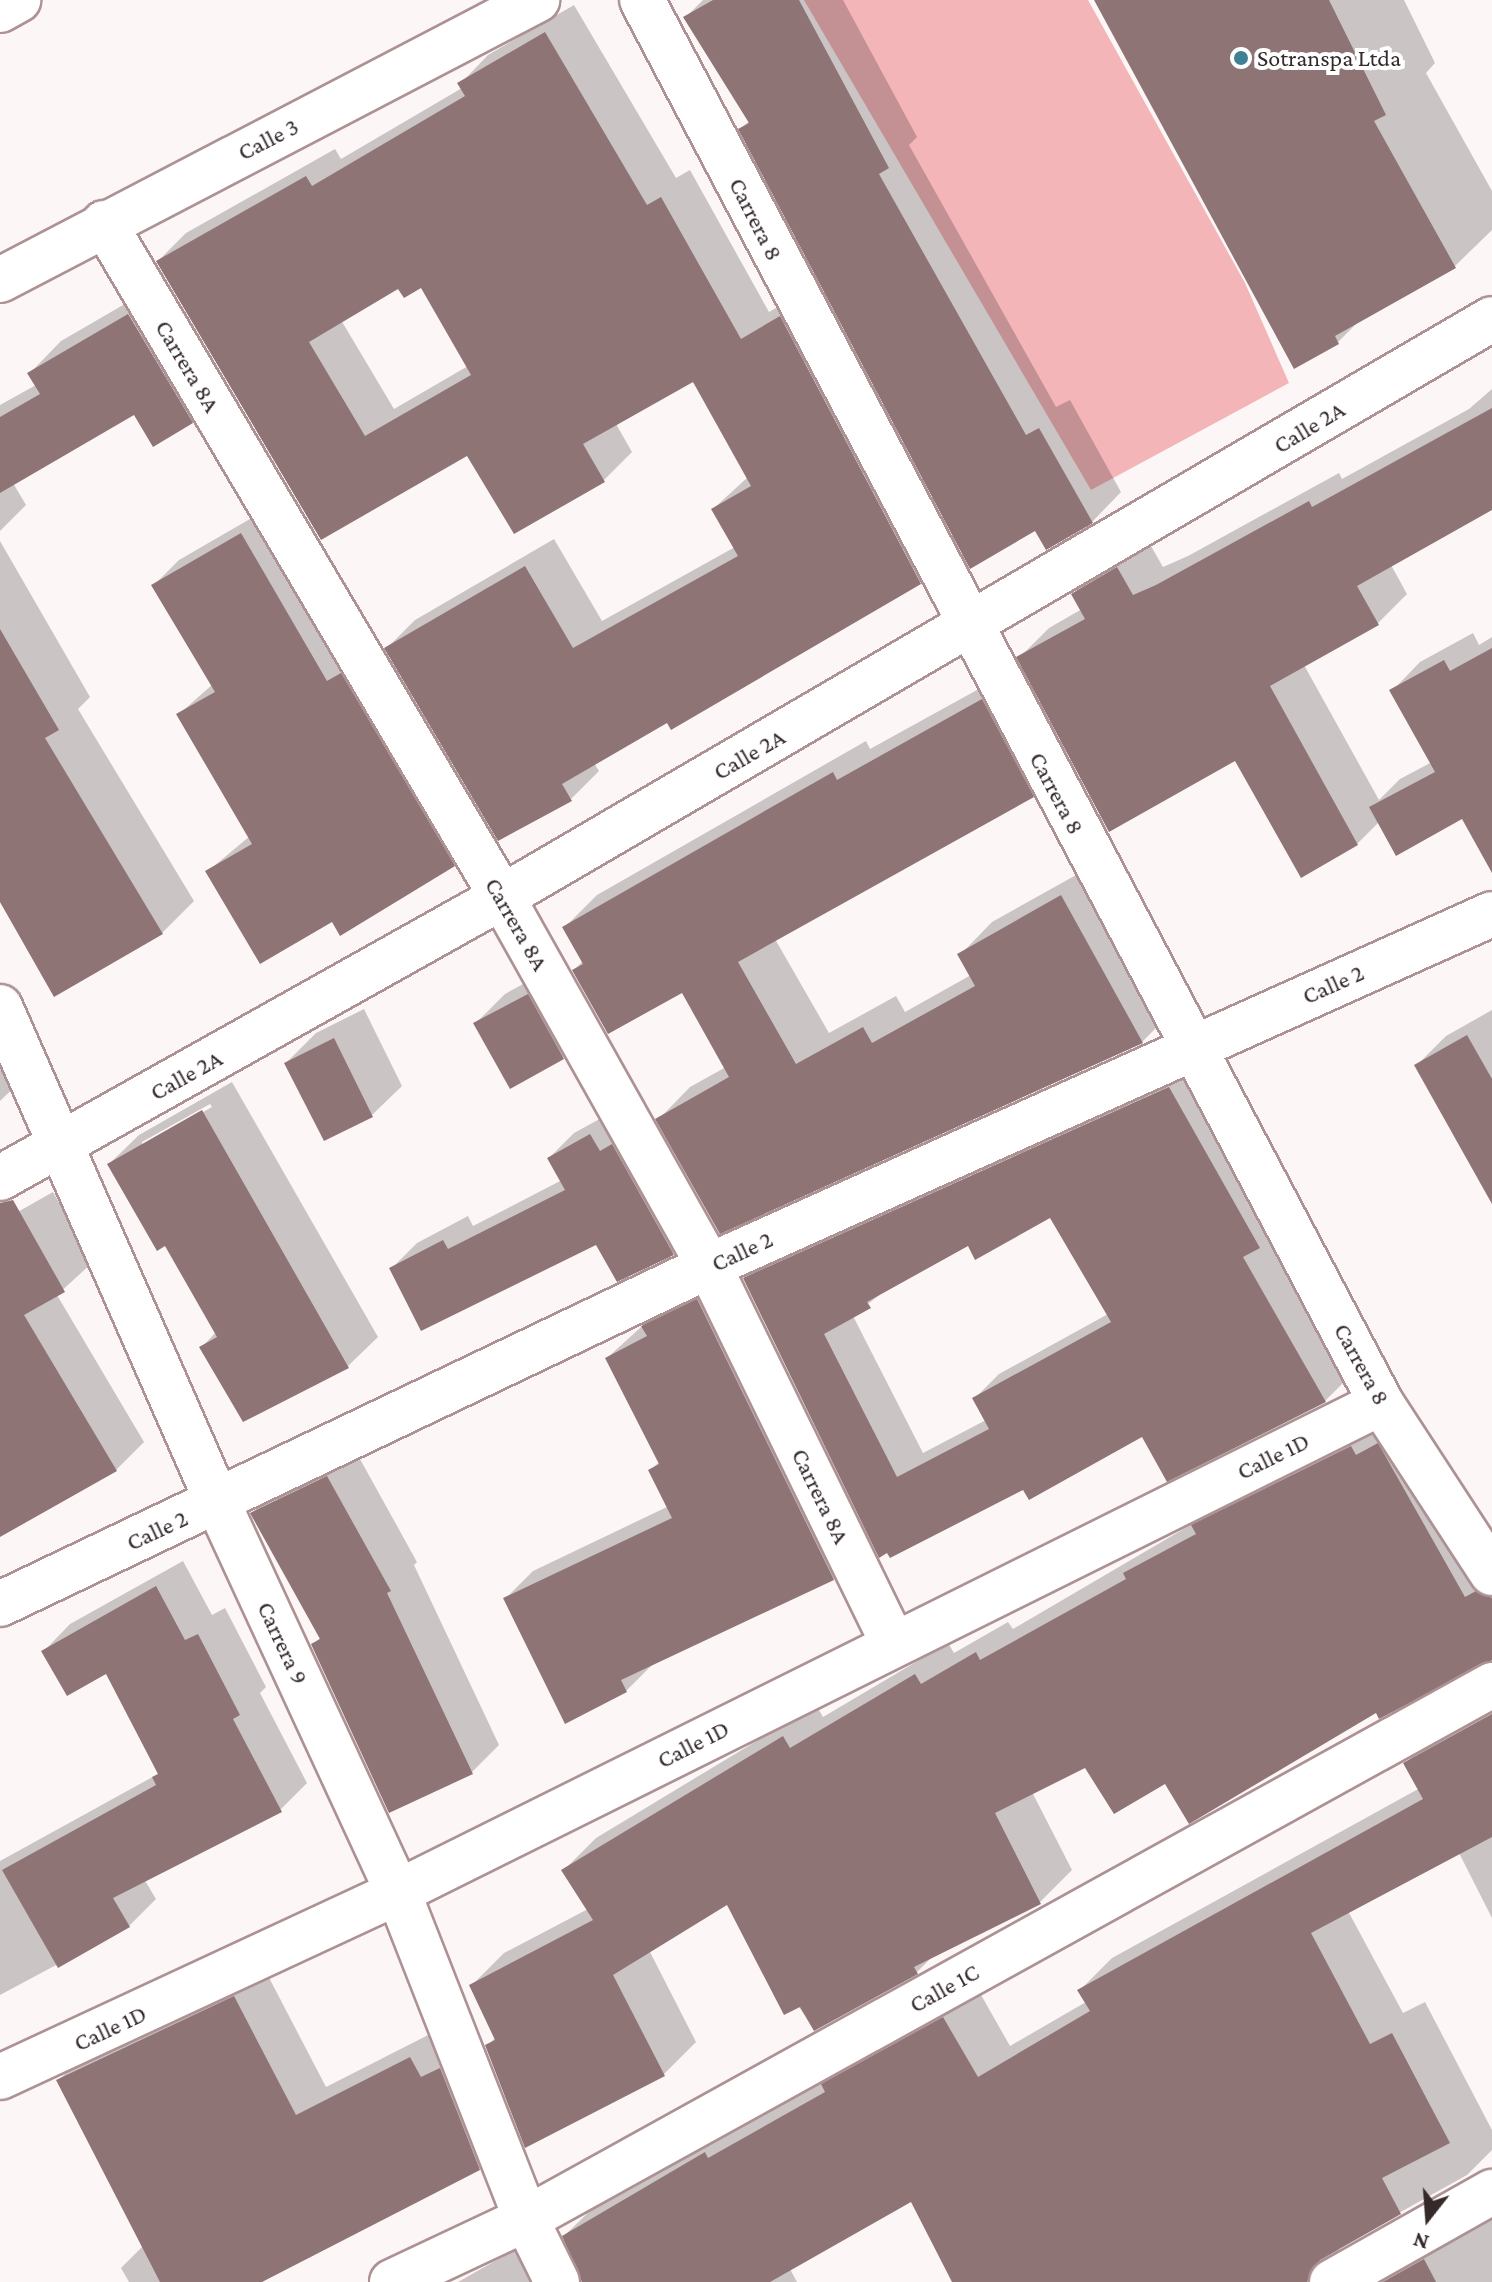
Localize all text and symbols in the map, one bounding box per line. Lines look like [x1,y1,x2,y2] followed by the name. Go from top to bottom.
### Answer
[1257,44,1401,72] place label: Sotranspa Ltda
[1232,49,1250,67] marker: Sotranspa Ltda
[233,112,303,166] street label: Calle 3
[723,173,789,265] street label: Carrera 8
[149,315,227,417] street label: Carrera 8A
[1268,395,1350,459] street label: Calle 2A
[708,722,790,786] street label: Calle 2A
[1023,747,1091,839] street label: Carrera 8
[479,872,555,976] street label: Carrera 8A
[1298,958,1368,1010] street label: Calle 2
[145,1044,227,1106] street label: Calle 2A
[707,1224,777,1278] street label: Calle 2
[1328,1318,1396,1410] street label: Carrera 8
[1232,1426,1314,1486] street label: Calle 1D
[786,1444,856,1548] street label: Carrera 8A
[122,1503,192,1557] street label: Calle 2
[251,1597,315,1689] street label: Carrera 9
[652,1714,734,1774] street label: Calle 1D
[904,1957,984,2019] street label: Calle 1C
[69,1999,151,2057] street label: Calle 1D
[1388,2178,1468,2258] north arrow
[1410,2227,1432,2256] text: N

